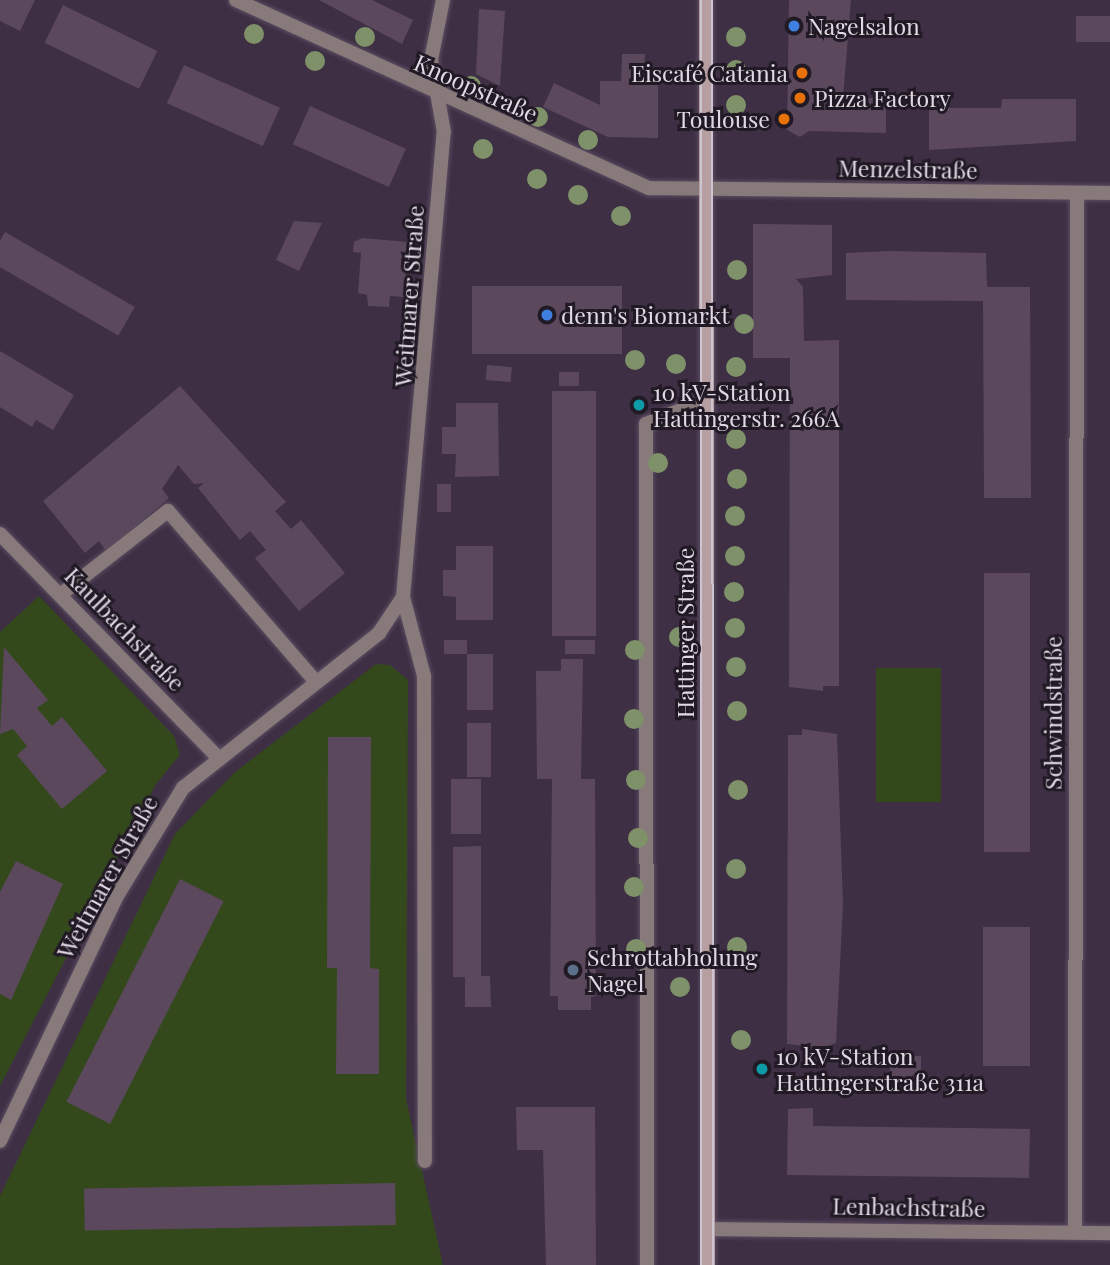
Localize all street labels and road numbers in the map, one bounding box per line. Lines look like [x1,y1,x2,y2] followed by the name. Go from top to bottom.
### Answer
[410,48,542,128] street label: Knoopstraße
[838,154,978,184] street label: Menzelstraße
[389,204,429,388] street label: Weitmarer Straße
[671,547,699,719] street label: Hattinger Straße
[59,562,191,696] street label: Kaulbachstraße
[1039,636,1067,790] street label: Schwindstraße
[51,791,163,963] street label: Weitmarer Straße
[832,1192,986,1222] street label: Lenbachstraße

